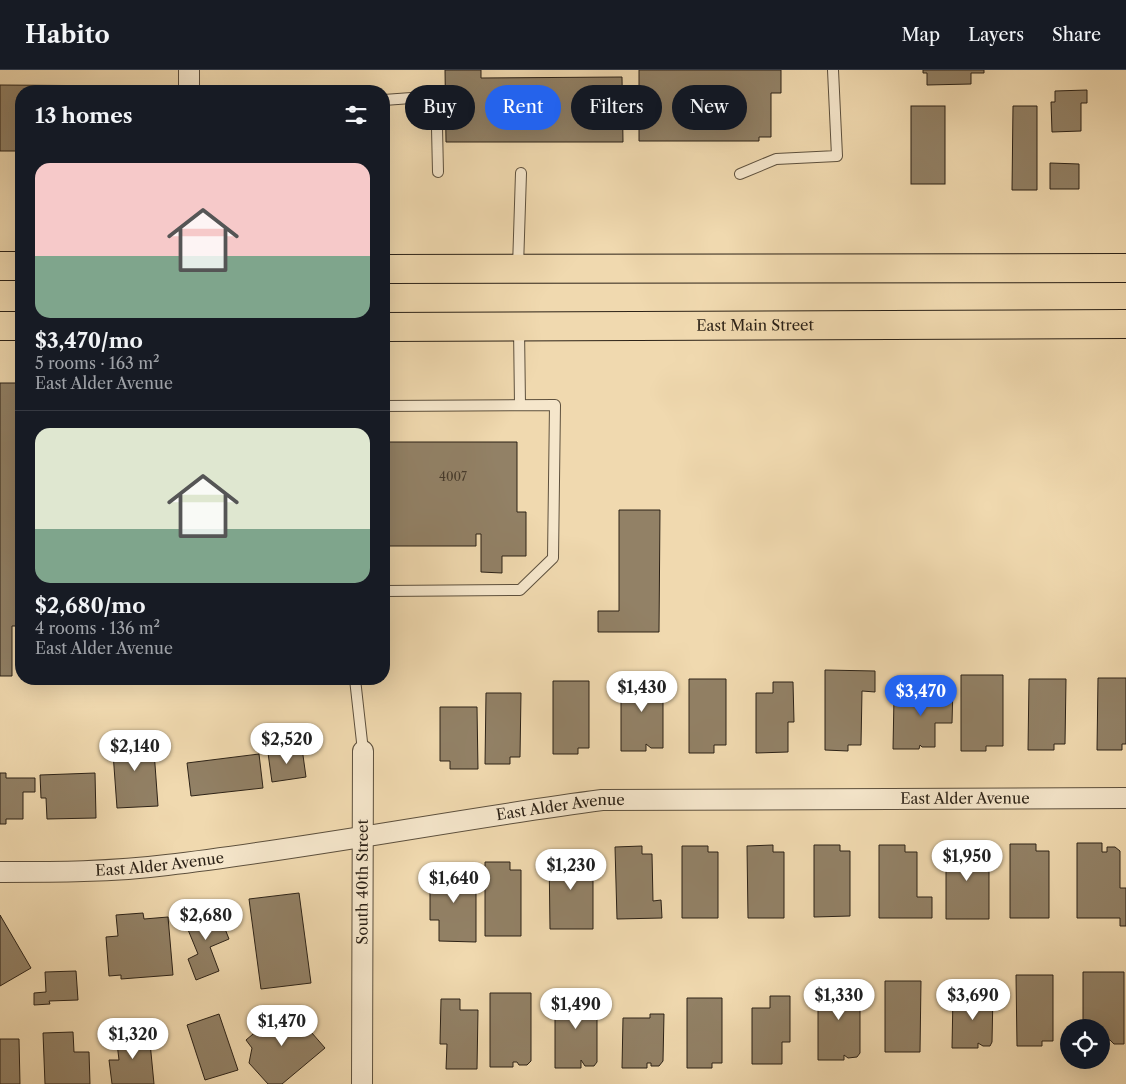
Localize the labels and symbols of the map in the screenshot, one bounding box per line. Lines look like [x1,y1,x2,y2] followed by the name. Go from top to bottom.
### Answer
[696,315,814,335] street label: East Main Street
[439,469,467,484] house number: 4007
[601,670,683,713] pin: $1,430
[880,674,962,717] pin: $3,470
[246,722,328,765] pin: $2,520
[94,730,176,772] pin: $2,140
[900,788,1030,808] street label: East Alder Avenue
[495,790,625,824] street label: East Alder Avenue
[352,818,372,945] street label: South 40th Street
[926,840,1008,882] pin: $1,950
[95,848,225,880] street label: East Alder Avenue
[530,848,612,891] pin: $1,230
[413,862,495,904] pin: $1,640
[165,898,247,941] pin: $2,680
[798,978,880,1021] pin: $1,330
[932,978,1014,1021] pin: $3,690
[535,988,617,1030] pin: $1,490
[241,1004,323,1047] pin: $1,470
[92,1018,174,1060] pin: $1,320

